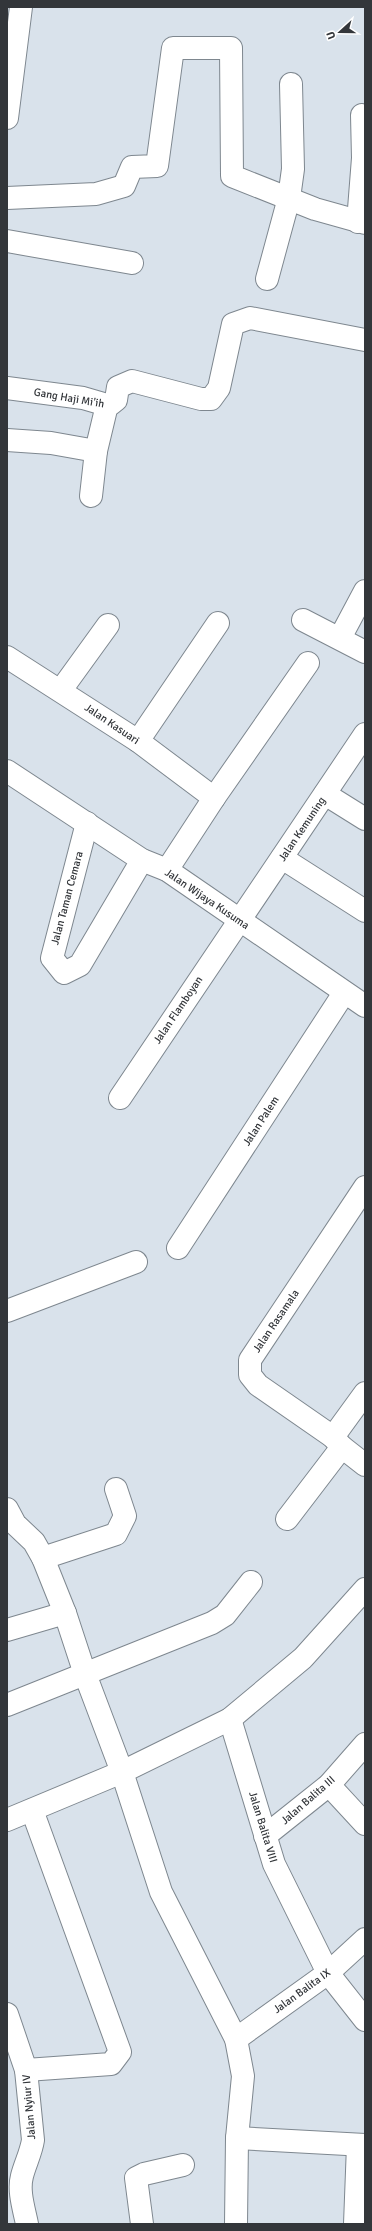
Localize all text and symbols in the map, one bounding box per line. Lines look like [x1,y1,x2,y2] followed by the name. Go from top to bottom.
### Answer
[320,12,360,52] north arrow
[324,30,339,41] text: U
[33,385,105,411] street label: Gang Haji Mi'ih
[82,701,142,747] street label: Jalan Kasuari
[276,794,328,864] street label: Jalan Kemuning
[48,849,86,946] street label: Jalan Taman Cemara
[162,866,252,932] street label: Jalan Wijaya Kusuma
[151,974,205,1046] street label: Jalan Flamboyan
[240,1094,282,1148] street label: Jalan Palem
[250,1287,302,1355] street label: Jalan Rasamala
[278,1773,338,1827] street label: Jalan Balita III
[246,1790,280,1864] street label: Jalan Balita VIII
[271,1966,333,2016] street label: Jalan Balita IX
[20,2073,38,2140] street label: Jalan Nyiur IV

